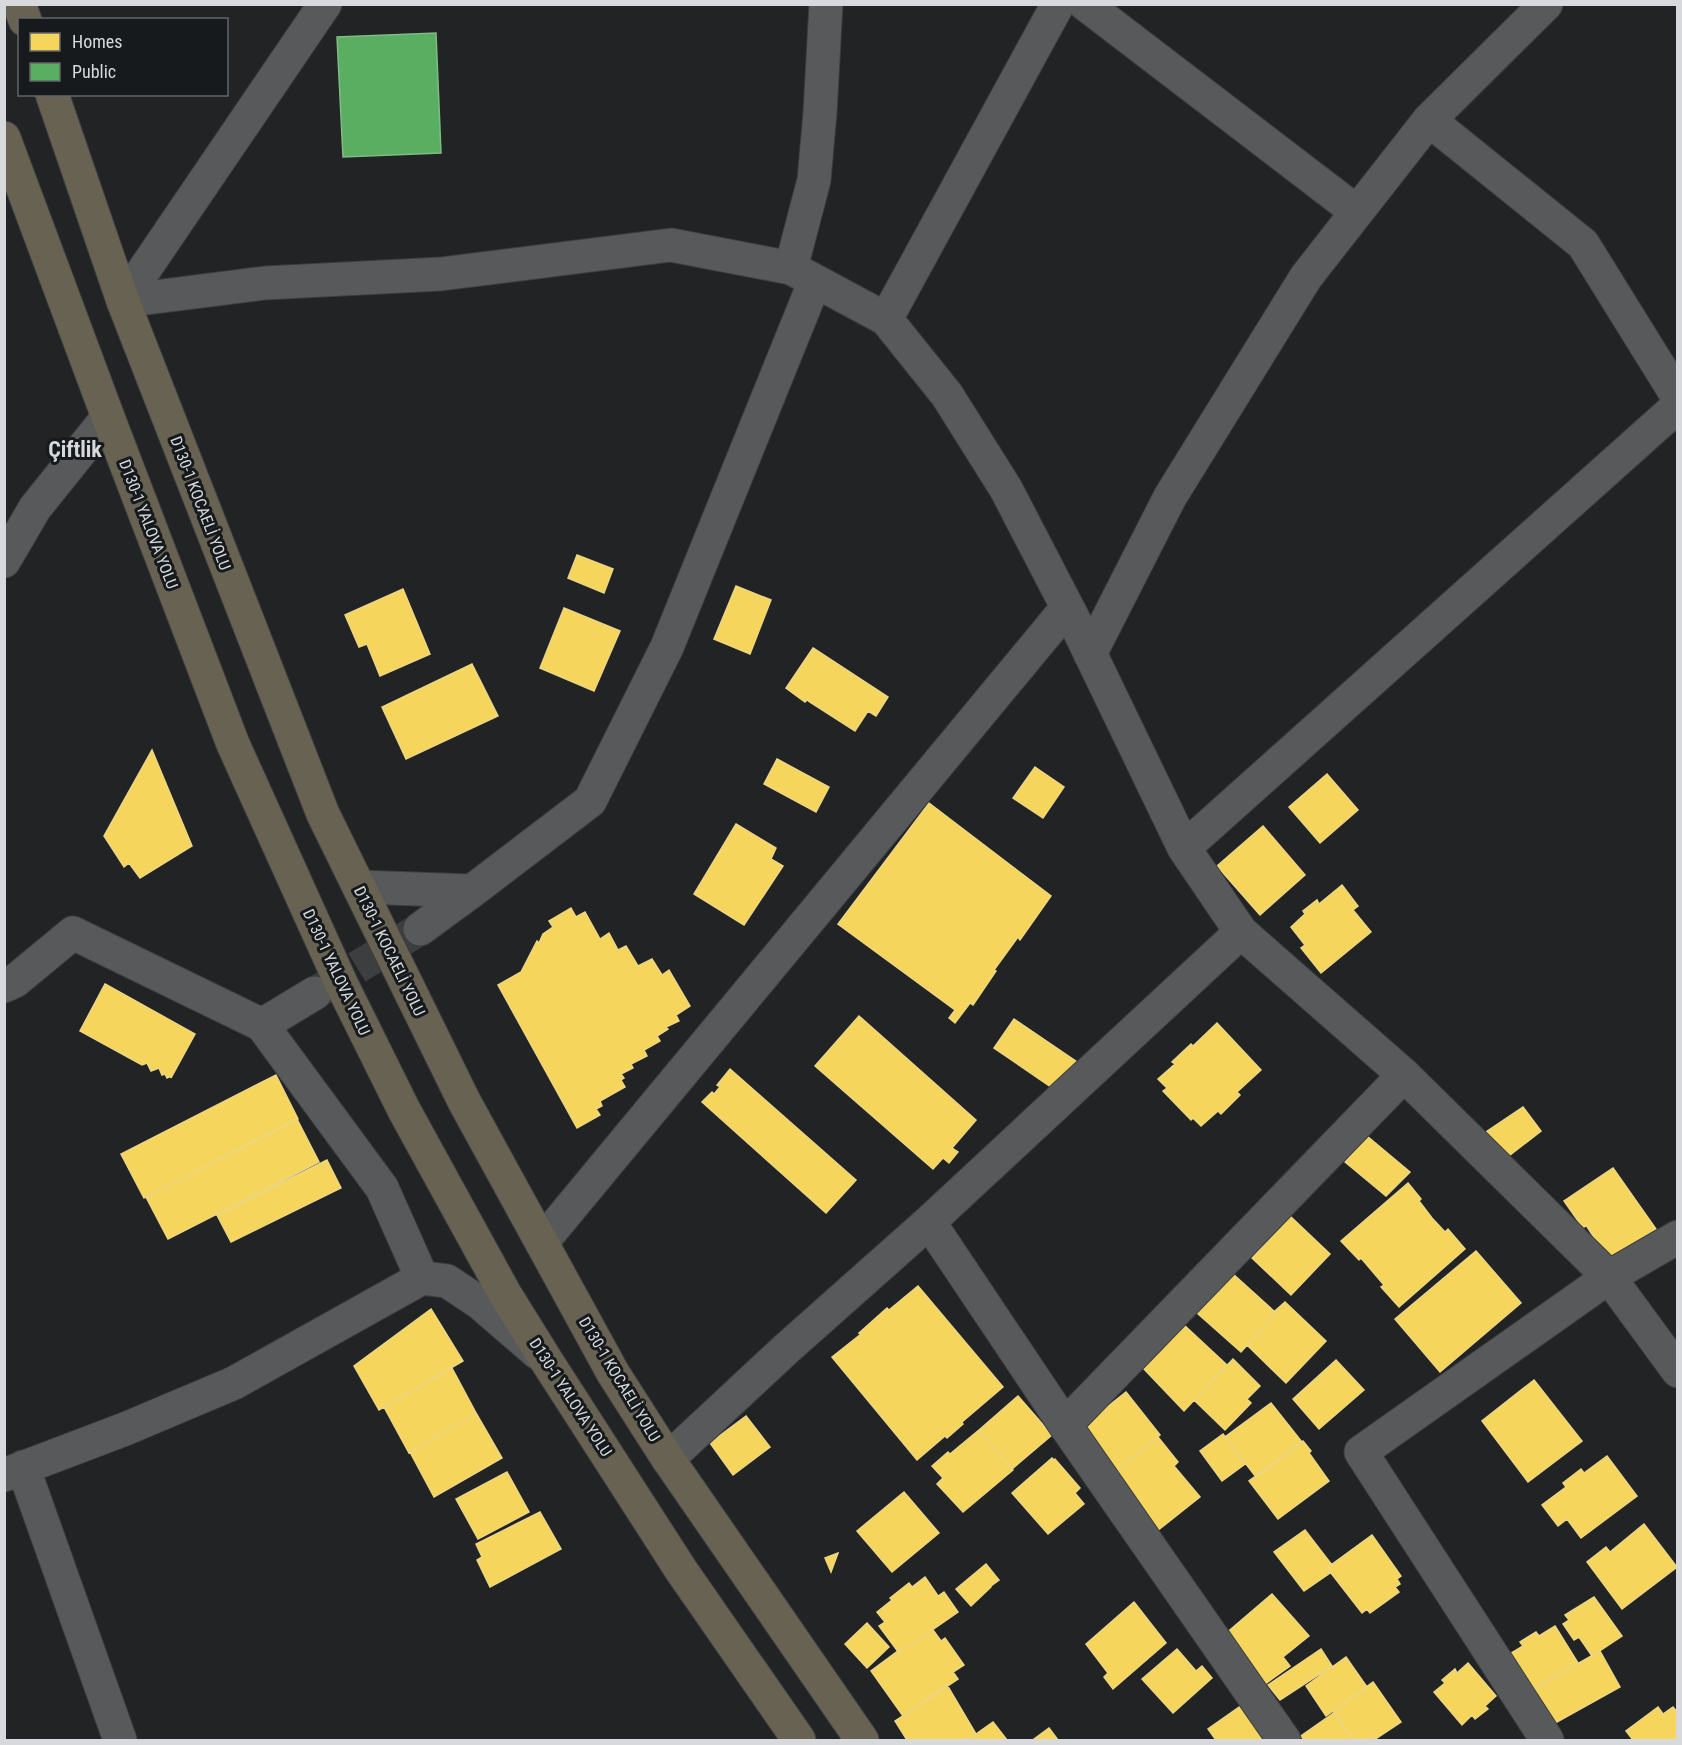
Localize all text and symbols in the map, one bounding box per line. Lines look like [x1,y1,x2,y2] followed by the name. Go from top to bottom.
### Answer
[18,18,228,96] legend
[72,31,122,52] text: Homes
[72,61,116,82] text: Public
[166,434,235,573] street label: D130-1 KOCAELİ YOLU
[48,437,102,462] district label: Çiftlik
[115,457,182,592] street label: D130-1 YALOVA YOLU
[350,883,429,1019] street label: D130-1 KOCAELİ YOLU
[299,906,374,1038] street label: D130-1 YALOVA YOLU
[575,1314,664,1445] street label: D130-1 KOCAELİ YOLU
[525,1335,616,1460] street label: D130-1 YALOVA YOLU

